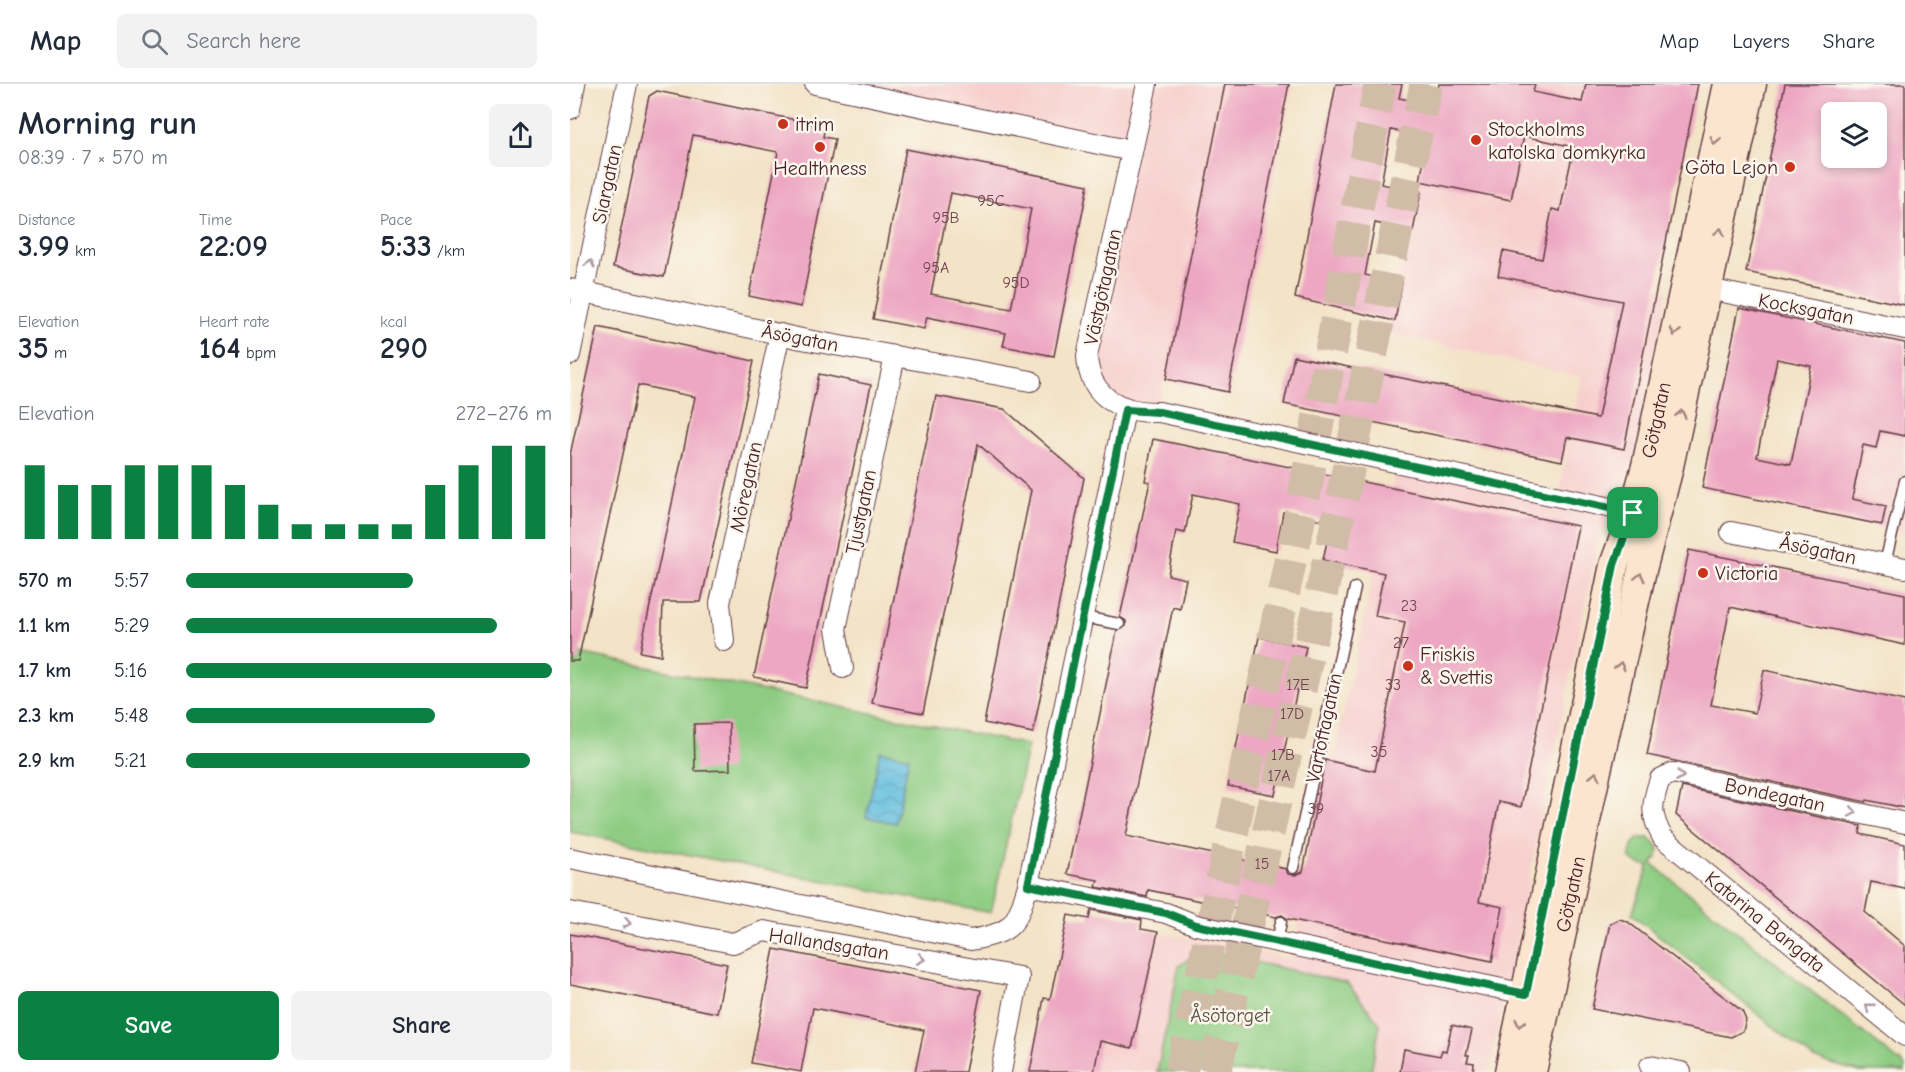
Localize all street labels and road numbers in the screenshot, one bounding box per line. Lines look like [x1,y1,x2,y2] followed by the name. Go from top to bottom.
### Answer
[587,142,627,226] street label: Siargatan
[1079,227,1127,347] street label: Västgötagatan
[1756,288,1856,330] street label: Kocksgatan
[760,318,841,357] street label: Åsögatan
[1637,380,1675,460] street label: Götgatan
[725,439,767,535] street label: Möregatan
[841,467,881,557] street label: Tjustgatan
[1778,530,1859,569] street label: Åsögatan
[1301,671,1347,785] street label: Vartoftagatan
[1723,773,1827,817] street label: Bondegatan
[1551,854,1590,934] street label: Götgatan
[1700,867,1830,977] street label: Katarina Bangata
[767,923,891,965] street label: Hallandsgatan

